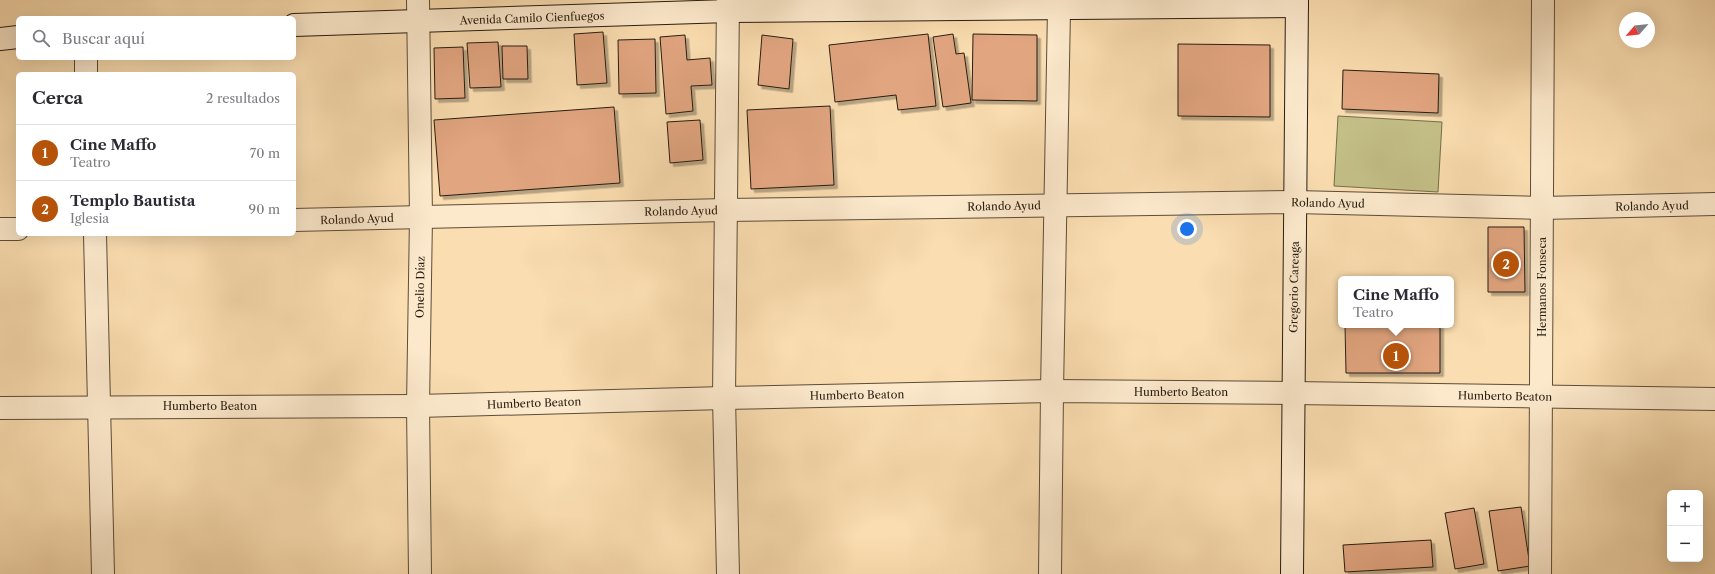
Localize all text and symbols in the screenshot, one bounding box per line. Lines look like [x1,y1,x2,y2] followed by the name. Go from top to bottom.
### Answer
[458,8,605,28] street label: Avenida Camilo Cienfuegos
[1619,12,1655,48] north arrow
[16,16,296,60] search box
[30,27,52,49] icon: search
[62,29,145,48] text: Buscar aquí
[32,88,83,108] text: Cerca
[206,90,280,106] text: 2 resultados
[70,135,156,154] text: Cine Maffo
[42,145,48,161] text: 1
[250,145,280,161] text: 70 m
[70,154,111,170] text: Teatro
[70,191,196,210] text: Templo Bautista
[1291,195,1365,211] street label: Rolando Ayud
[967,198,1041,214] street label: Rolando Ayud
[1615,198,1689,214] street label: Rolando Ayud
[41,201,49,217] text: 2
[249,201,280,217] text: 90 m
[644,203,718,219] street label: Rolando Ayud
[70,210,109,226] text: Iglesia
[320,211,394,227] street label: Rolando Ayud
[1177,219,1197,239] your location
[1535,237,1549,337] street label: Hermanos Fonseca
[1286,241,1302,333] street label: Gregorio Careaga
[1493,249,1519,279] pin: 2
[412,255,428,318] street label: Onelio Díaz
[1338,276,1454,328] popup
[1353,285,1439,304] text: Cine Maffo
[1353,304,1393,320] text: Teatro
[1383,341,1409,371] pin: 1
[1134,385,1228,399] street label: Humberto Beaton
[810,387,904,403] street label: Humberto Beaton
[1458,388,1552,404] street label: Humberto Beaton
[487,394,582,412] street label: Humberto Beaton
[163,399,257,413] street label: Humberto Beaton
[1667,490,1703,562] map controls
[1667,490,1703,526] button: +
[1667,526,1703,562] button: −

